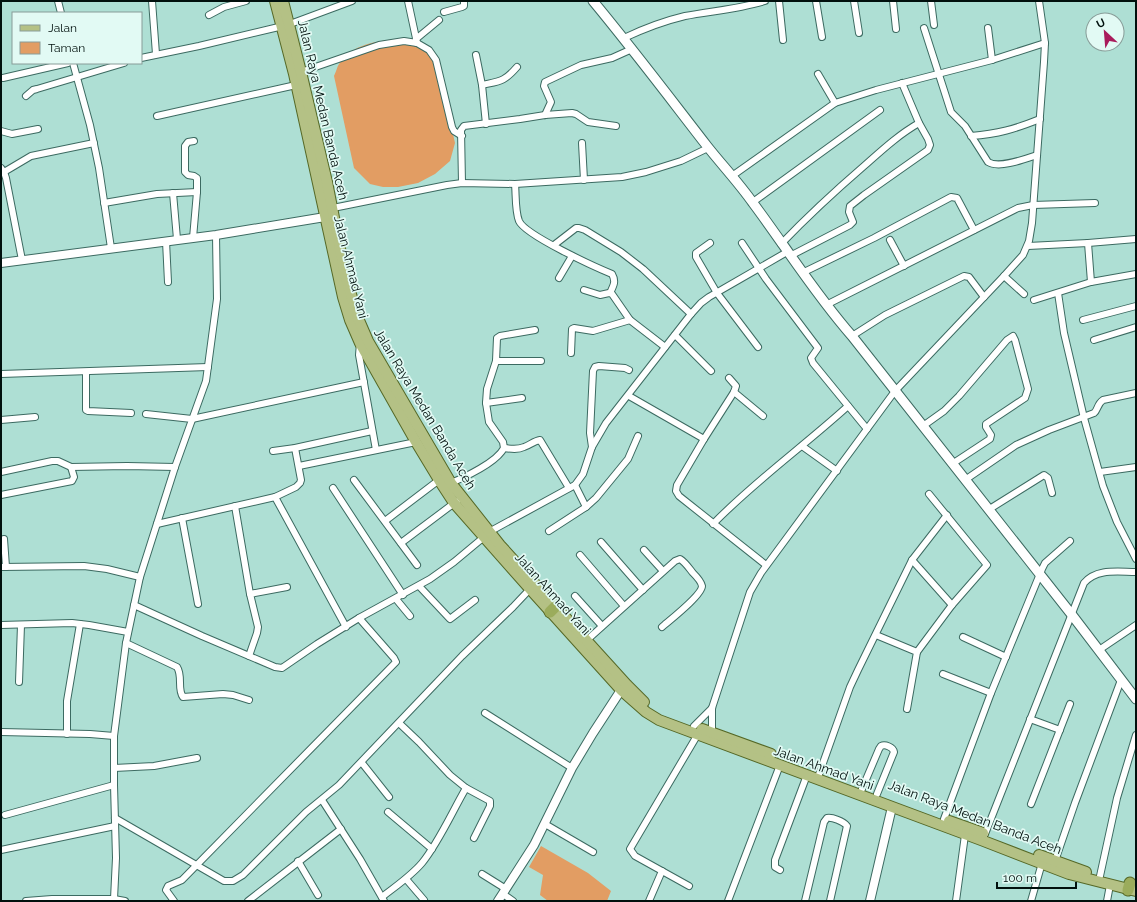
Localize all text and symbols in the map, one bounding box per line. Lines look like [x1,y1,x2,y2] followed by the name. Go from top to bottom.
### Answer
[12,12,142,64] legend
[1085,12,1125,52] north arrow
[1094,16,1107,31] text: U
[295,18,351,202] street label: Jalan Raya Medan Banda Aceh
[48,21,77,35] text: Jalan
[48,41,85,55] text: Taman
[331,214,371,320] street label: Jalan Ahmad Yani
[371,326,479,492] street label: Jalan Raya Medan Banda Aceh
[512,550,594,638] street label: Jalan Ahmad Yani
[772,743,876,793] street label: Jalan Ahmad Yani
[886,777,1064,857] street label: Jalan Raya Medan Banda Aceh
[997,864,1076,890] scale bar
[1003,871,1037,885] text: 100 m

